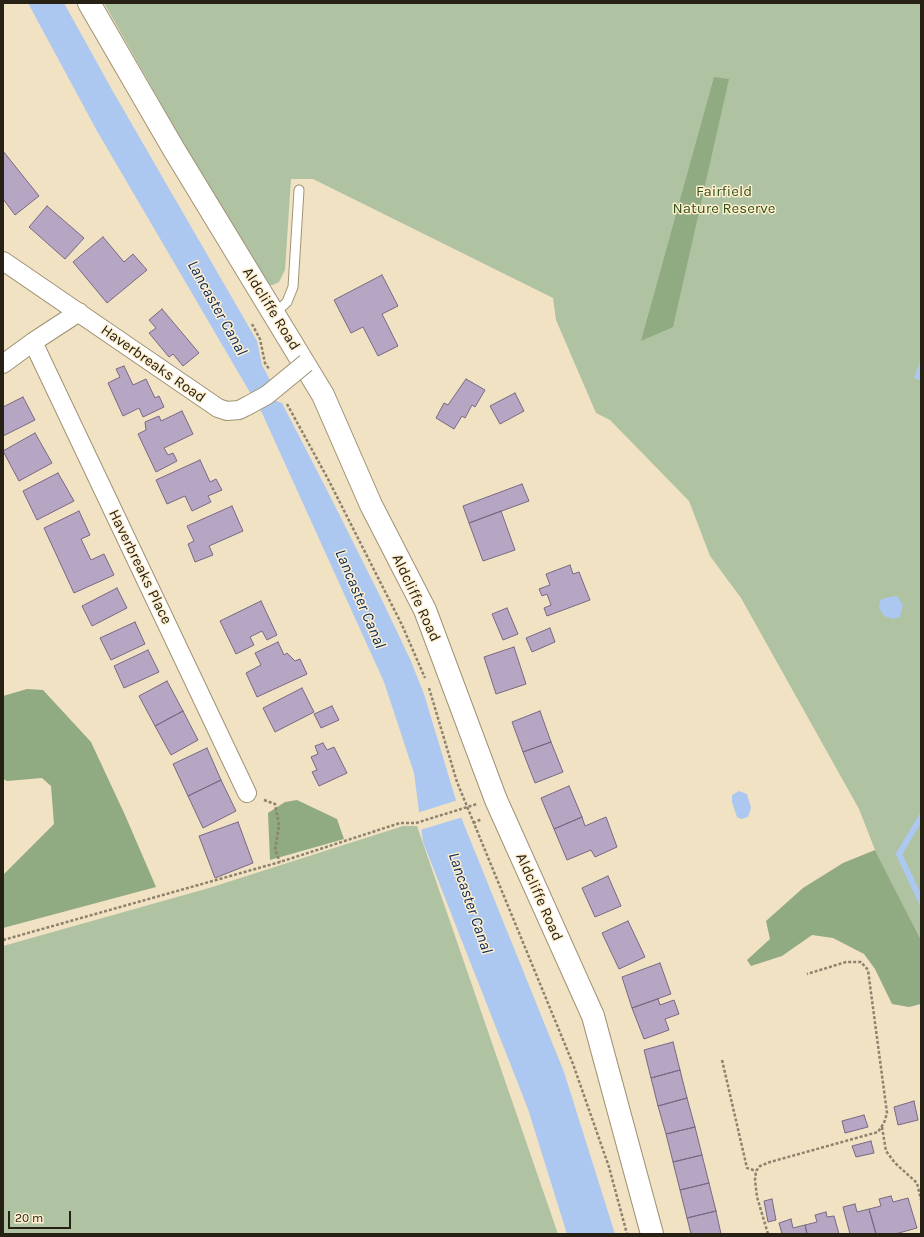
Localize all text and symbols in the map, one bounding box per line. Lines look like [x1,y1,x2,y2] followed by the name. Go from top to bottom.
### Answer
[672,183,776,218] park label: Fairfield Nature Reserve
[183,257,251,359] water label: Lancaster Canal
[238,264,304,354] street label: Aldcliffe Road
[97,321,209,407] street label: Haverbreaks Road
[104,507,176,627] street label: Haverbreaks Place
[330,546,390,652] water label: Lancaster Canal
[388,552,444,644] street label: Aldcliffe Road
[444,850,496,956] water label: Lancaster Canal
[512,850,566,944] street label: Aldcliffe Road
[10,1203,73,1229] scale bar
[15,1211,43,1225] text: 20 m

